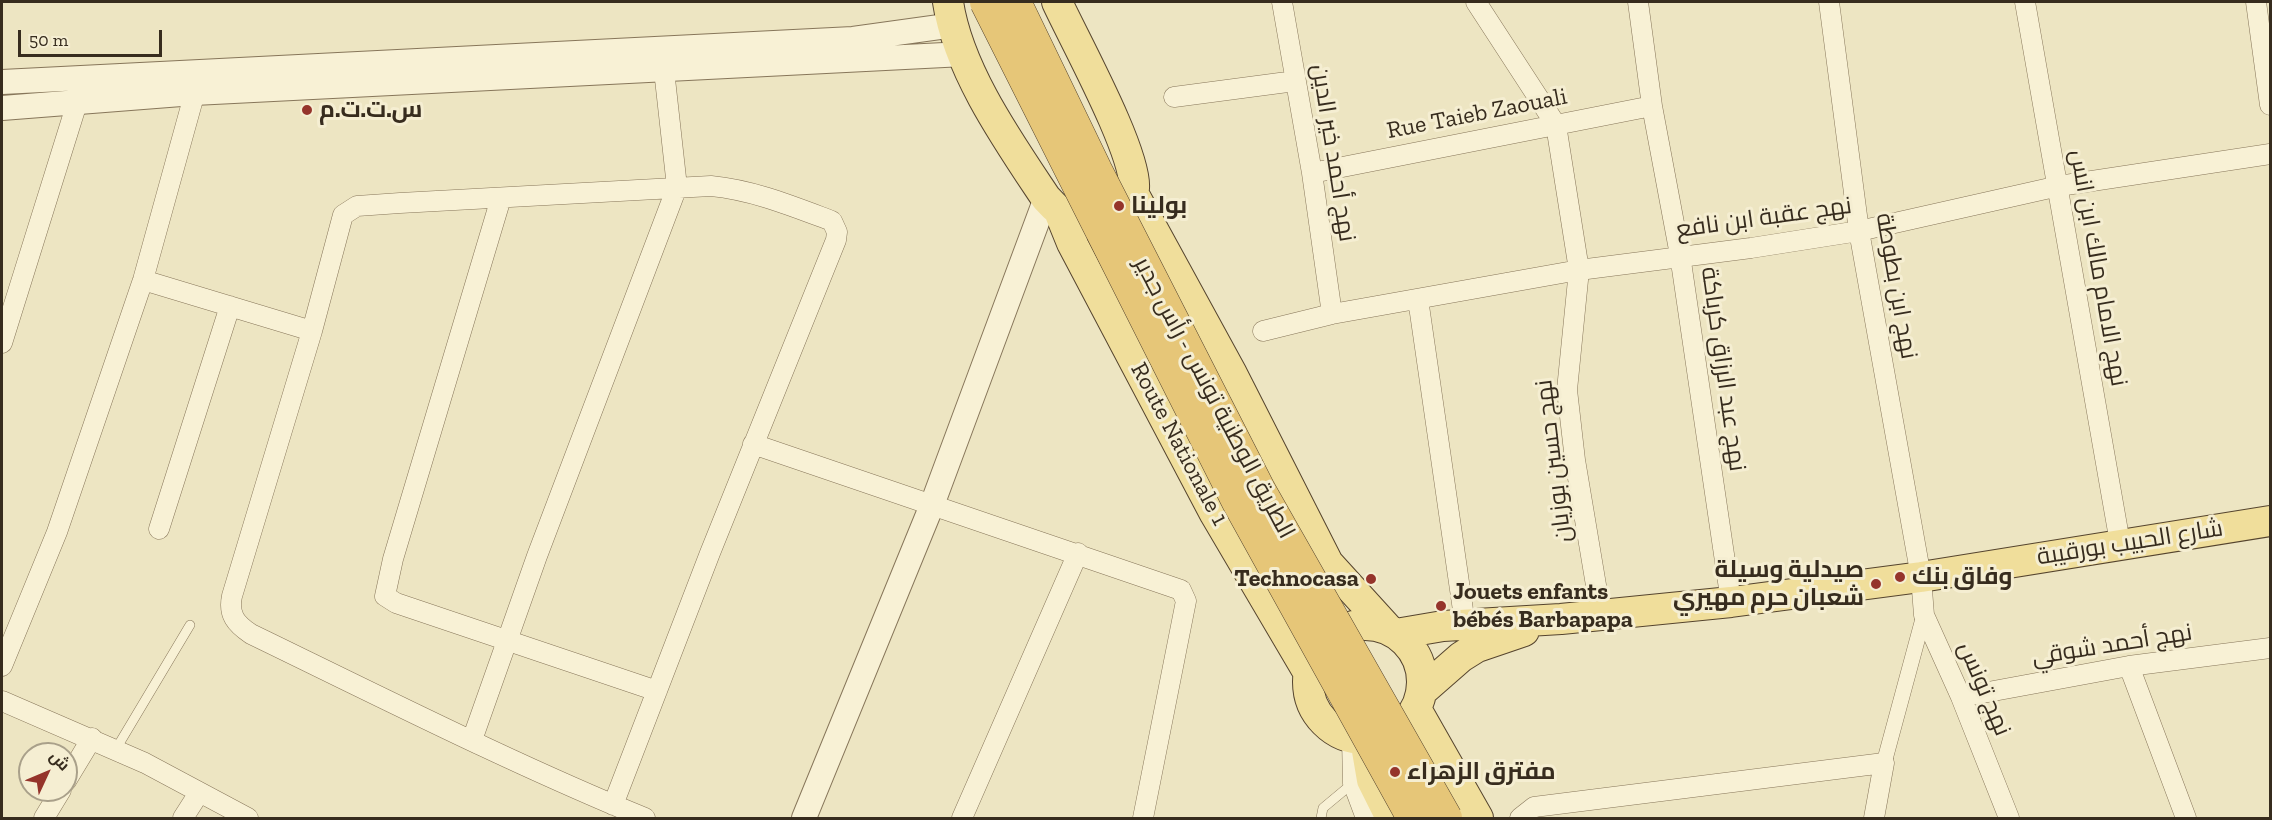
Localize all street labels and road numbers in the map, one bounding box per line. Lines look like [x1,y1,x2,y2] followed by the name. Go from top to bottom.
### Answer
[1305,62,1361,244] street label: نهج أحمد خير الدين
[1384,82,1570,146] street label: Rue Taieb Zaouali
[2063,147,2133,389] street label: نهج الامام مالك ابن انس
[1674,191,1854,245] street label: نهج عقبة ابن نافع
[1869,211,1923,361] street label: نهج ابن بطوطة
[1127,252,1301,544] street label: الطريق الوطنية تونس - رأس جدير
[1694,265,1752,473] street label: نهج عبد الرزاق كرباكة
[1124,358,1234,530] street label: Route Nationale 1
[1530,378,1578,544] street label: نهج حسين بوزيان
[2035,514,2225,572] street label: شارع الحبيب بورقيبة
[2030,618,2194,672] street label: نهج أحمد شوقي
[1951,638,2017,740] street label: نهج تونس

